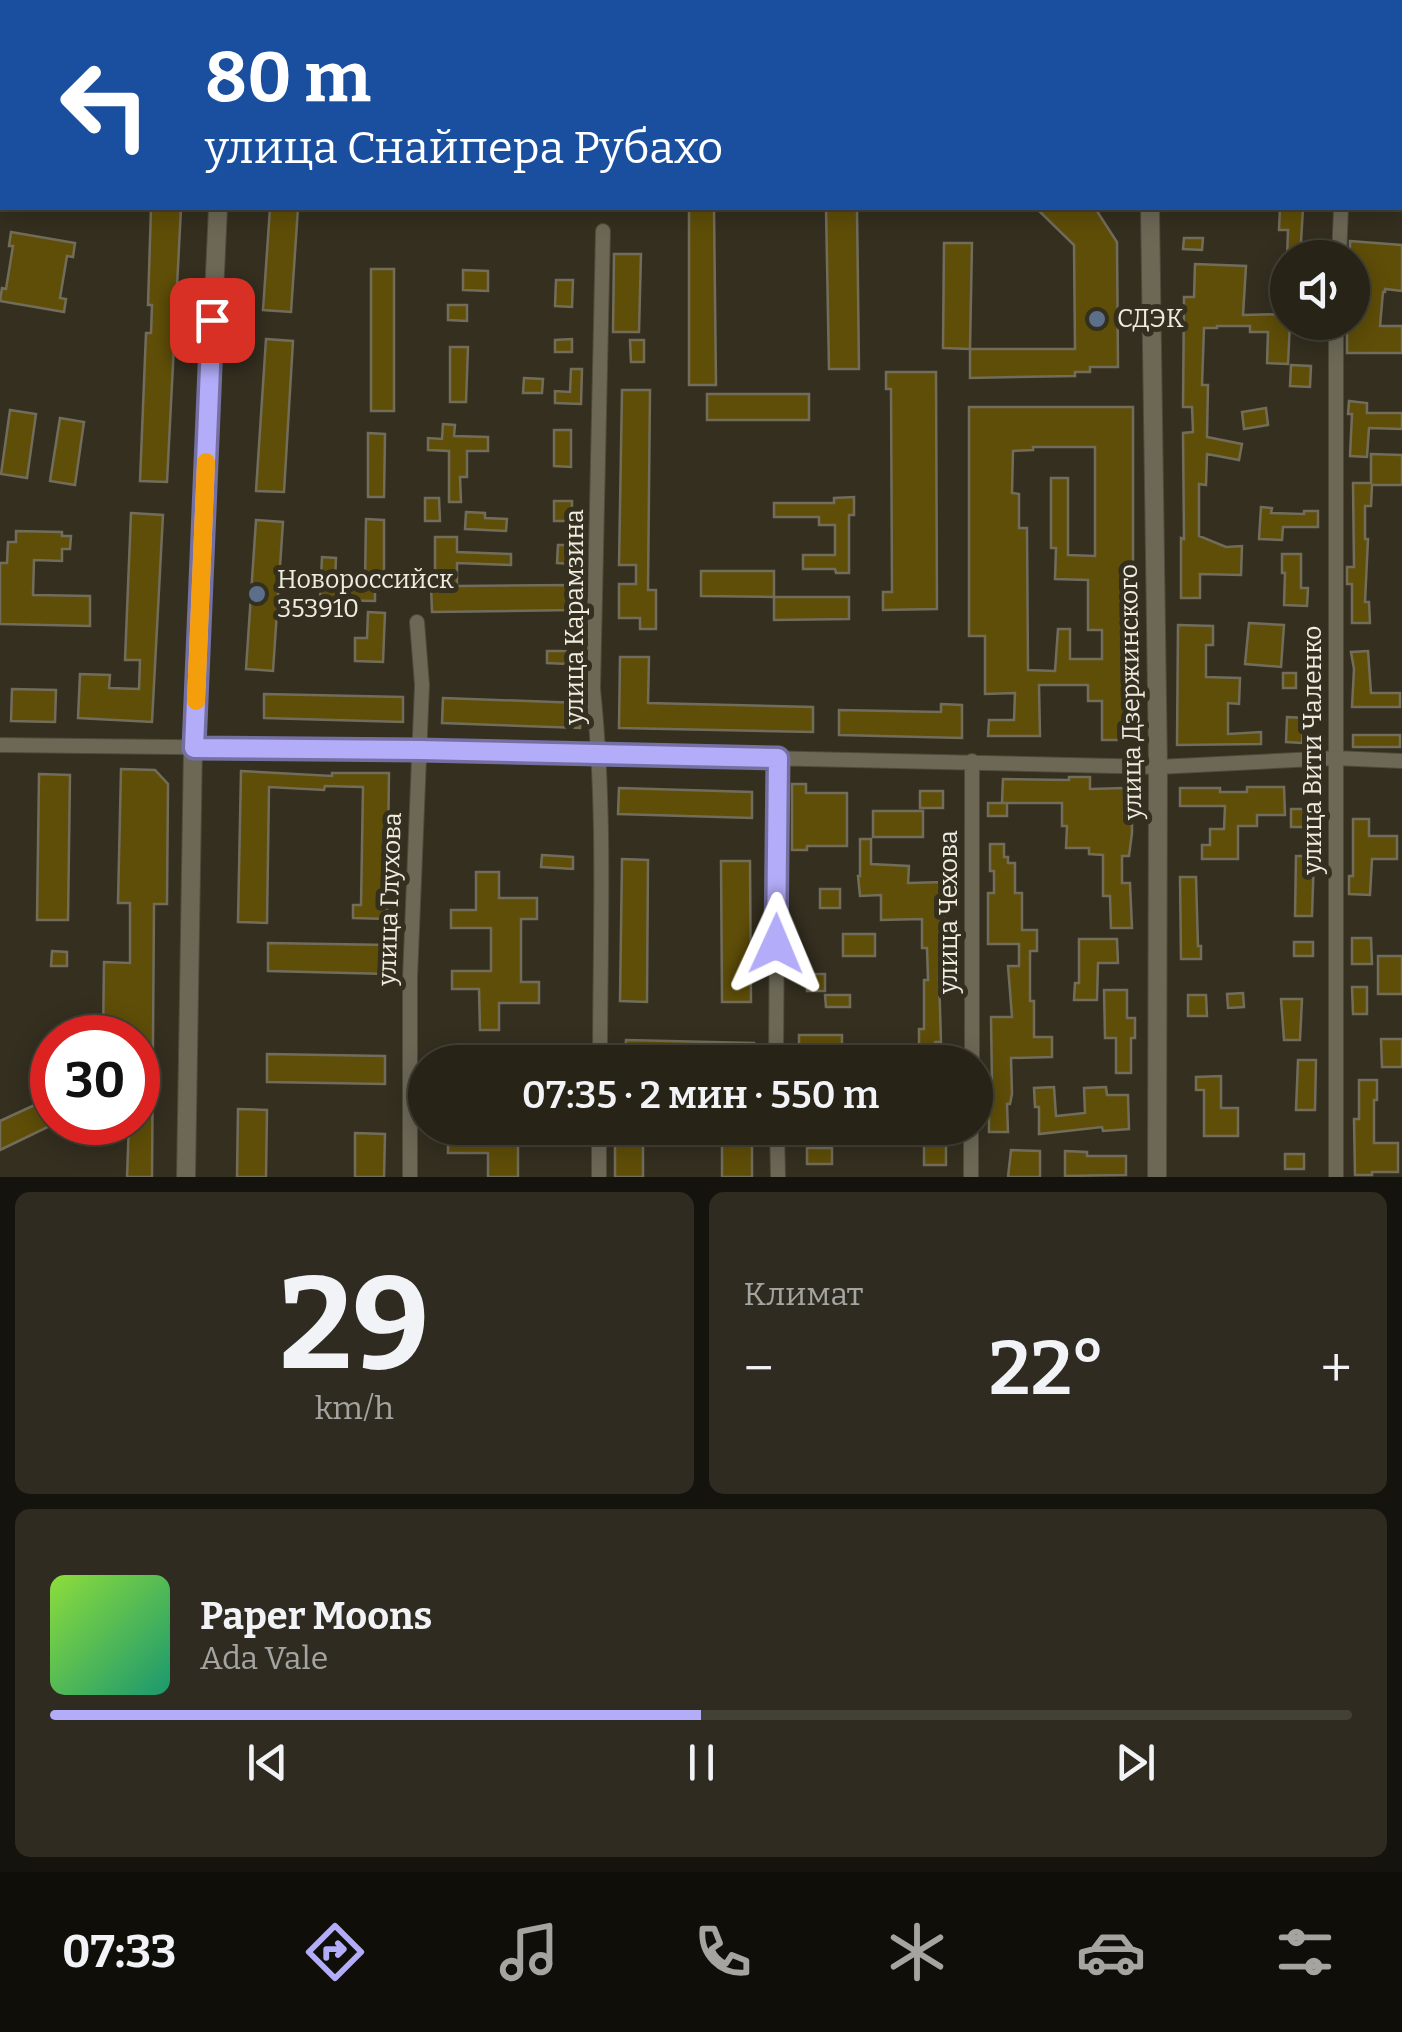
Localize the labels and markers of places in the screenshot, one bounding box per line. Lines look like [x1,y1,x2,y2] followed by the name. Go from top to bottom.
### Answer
[170,278,255,363] pin
[1117,304,1184,334] place label: СДЭК
[1086,308,1108,330] marker: СДЭК
[277,565,454,624] place label: Новороссийск 353910
[246,583,268,605] marker: Новороссийск 353910

